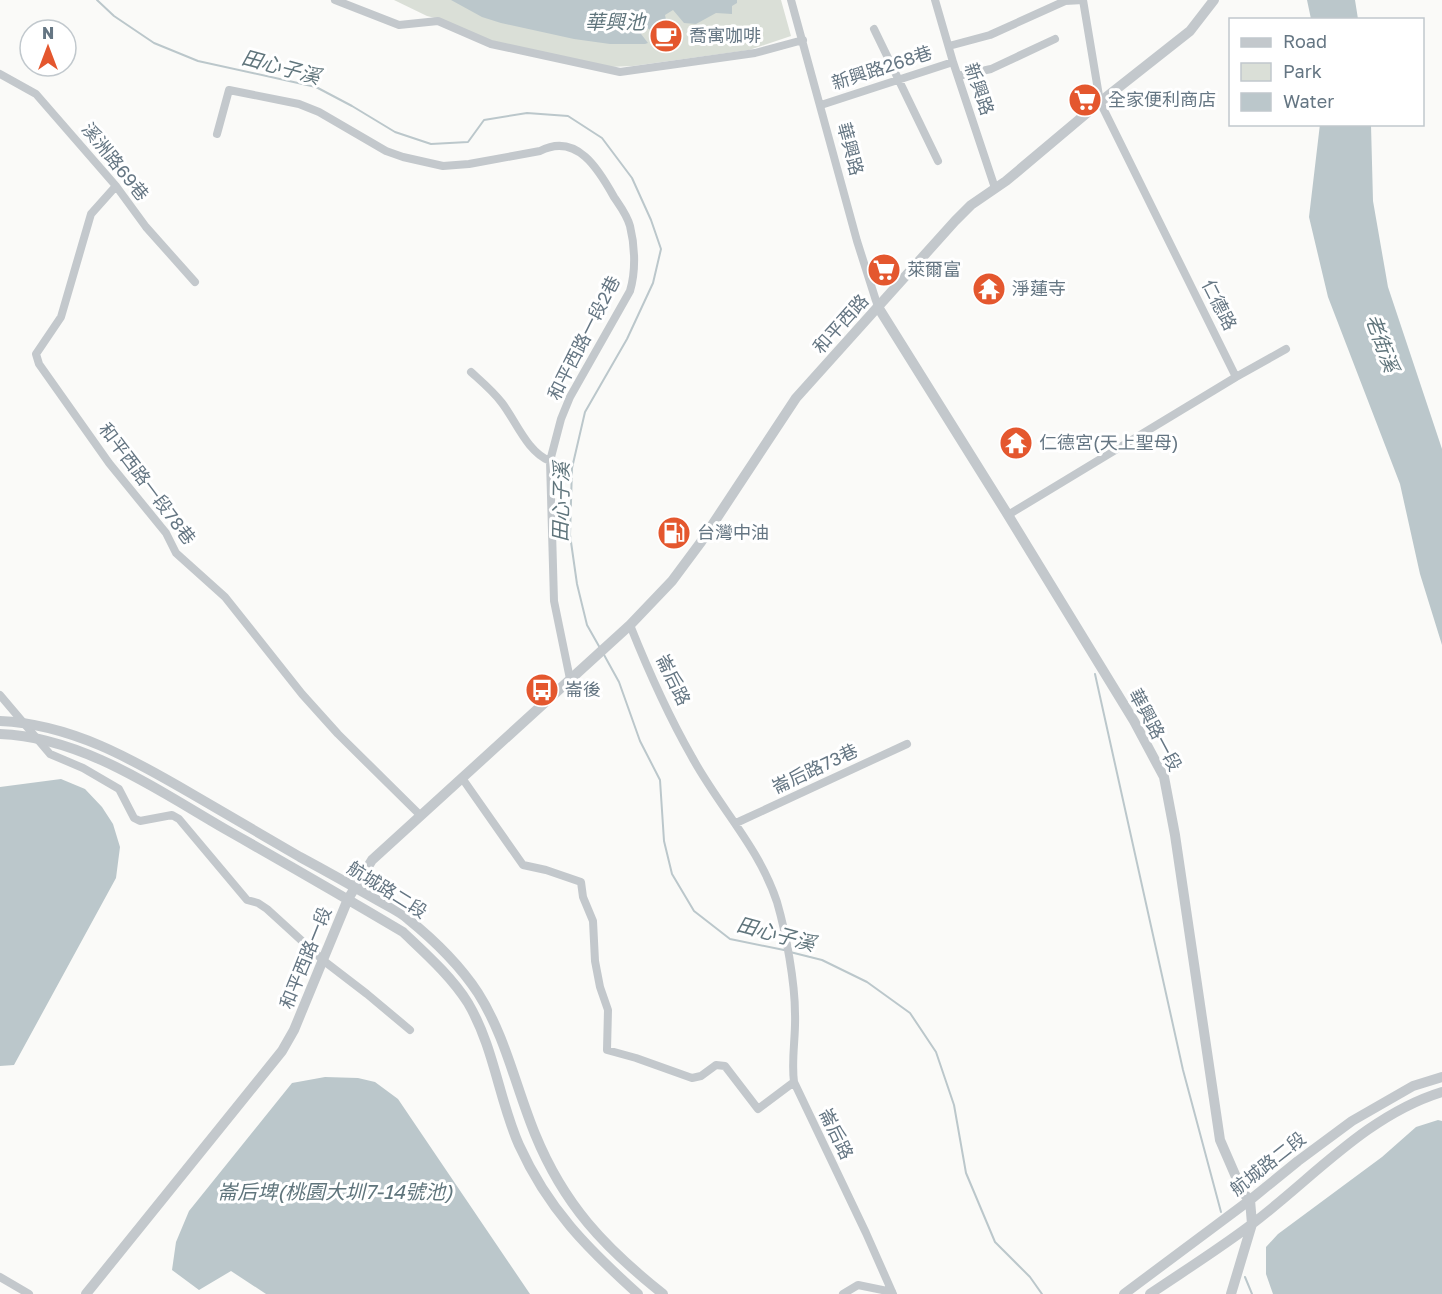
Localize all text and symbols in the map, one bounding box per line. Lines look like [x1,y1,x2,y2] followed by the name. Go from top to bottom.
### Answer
[585,9,647,33] water label: 華興池
[18,18,78,78] north arrow
[648,18,684,54] cafe icon: 喬寓咖啡
[1229,18,1424,126] legend
[42,23,54,43] text: N
[689,24,761,46] place label: 喬寓咖啡
[1283,30,1327,52] text: Road
[829,40,935,94] street label: 新興路268巷
[240,44,326,89] water label: 田心子溪
[961,60,999,118] street label: 新興路
[1283,60,1322,82] text: Park
[1067,82,1103,118] supermarket icon: 全家便利商店
[1108,88,1216,110] place label: 全家便利商店
[1283,90,1334,112] text: Water
[78,118,154,205] street label: 溪洲路69巷
[833,120,869,178] street label: 華興路
[866,252,902,288] supermarket icon: 萊爾富
[907,258,961,280] place label: 萊爾富
[971,271,1007,307] temple icon: 淨蓮寺
[542,272,624,403] street label: 和平西路一段2巷
[1198,275,1242,334] street label: 仁德路
[1012,277,1066,299] place label: 淨蓮寺
[808,289,873,357] street label: 和平西路
[1361,310,1406,378] water label: 老街溪
[95,418,201,549] street label: 和平西路一段78巷
[998,425,1034,461] temple icon: 仁德宮(天上聖母)
[1039,431,1179,453] place label: 仁德宮(天上聖母)
[547,459,573,542] water label: 田心子溪
[656,515,692,551] fuel station icon: 台灣中油
[697,521,769,543] place label: 台灣中油
[652,650,696,709] street label: 崙后路
[524,672,560,708] bus stop icon: 崙後
[565,678,601,700] place label: 崙後
[1125,685,1187,774] street label: 華興路一段
[768,739,861,798] street label: 崙后路73巷
[344,856,432,922] street label: 航城路二段
[275,903,336,1012] street label: 和平西路一段
[735,911,821,956] water label: 田心子溪
[815,1104,859,1163] street label: 崙后路
[1225,1127,1310,1200] street label: 航城路二段
[217,1179,453,1203] water label: 崙后埤(桃園大圳7-14號池)

